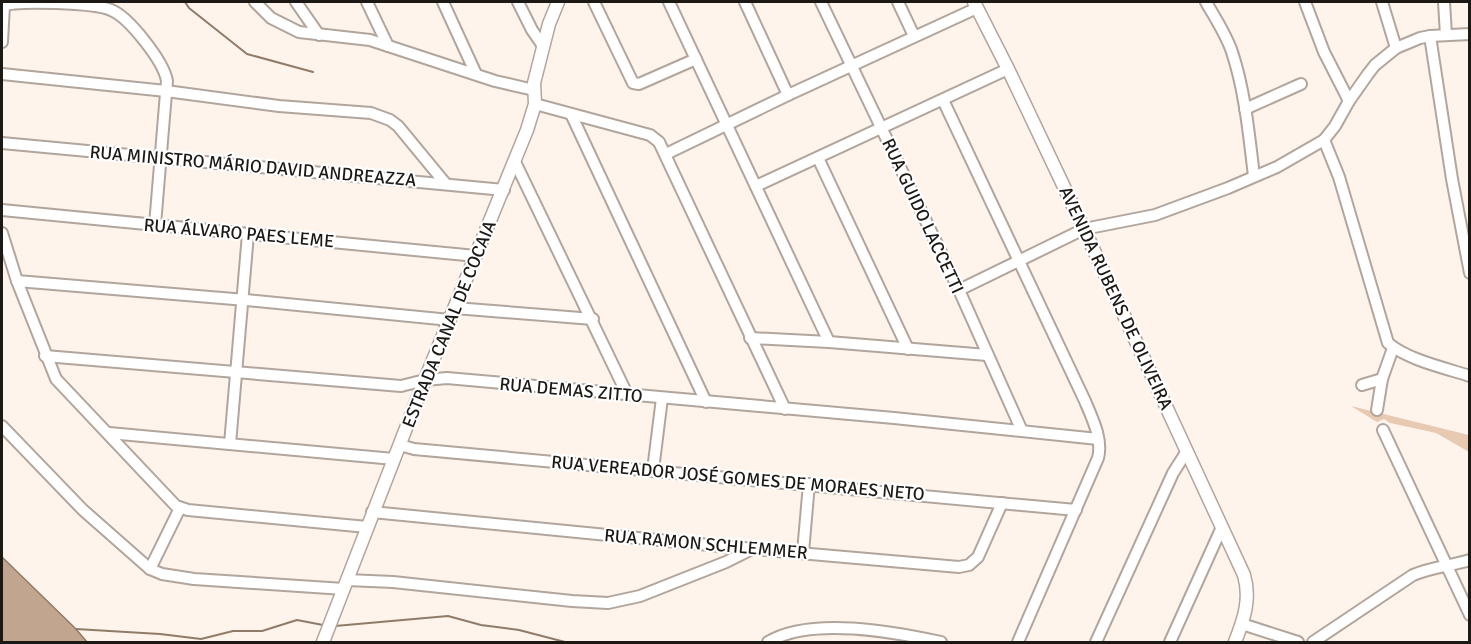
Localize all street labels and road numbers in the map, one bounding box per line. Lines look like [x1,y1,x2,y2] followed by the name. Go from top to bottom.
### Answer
[877,135,969,297] street label: RUA GUIDO LACCETTI
[89,141,417,191] street label: RUA MINISTRO MÁRIO DAVID ANDREAZZA
[1054,183,1178,413] street label: AVENIDA RUBENS DE OLIVEIRA
[143,214,335,252] street label: RUA ÁLVARO PAES LEME
[397,217,501,431] street label: ESTRADA CANAL DE COCAIA
[499,373,643,407] street label: RUA DEMAS ZITTO
[550,451,926,505] street label: RUA VEREADOR JOSÉ GOMES DE MORAES NETO
[603,524,809,564] street label: RUA RAMON SCHLEMMER

